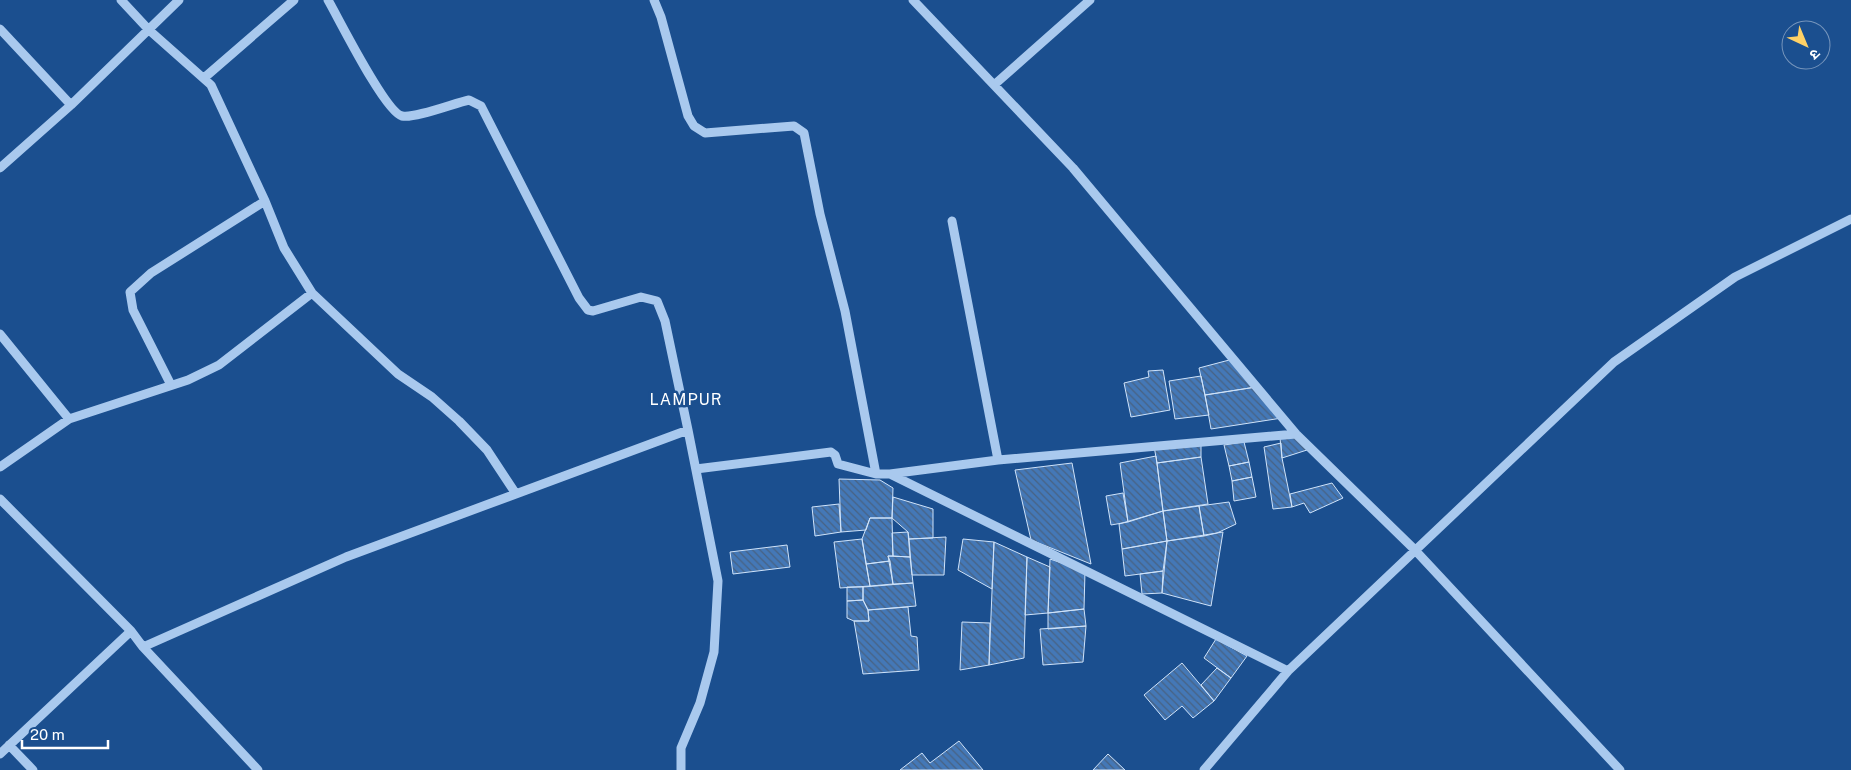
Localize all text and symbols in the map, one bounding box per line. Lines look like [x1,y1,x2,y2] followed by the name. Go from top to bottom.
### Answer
[1781,20,1831,70] north arrow
[1806,46,1824,64] text: उ
[649,390,723,409] district label: LAMPUR
[22,718,109,750] scale bar
[30,726,65,743] text: 20 m

